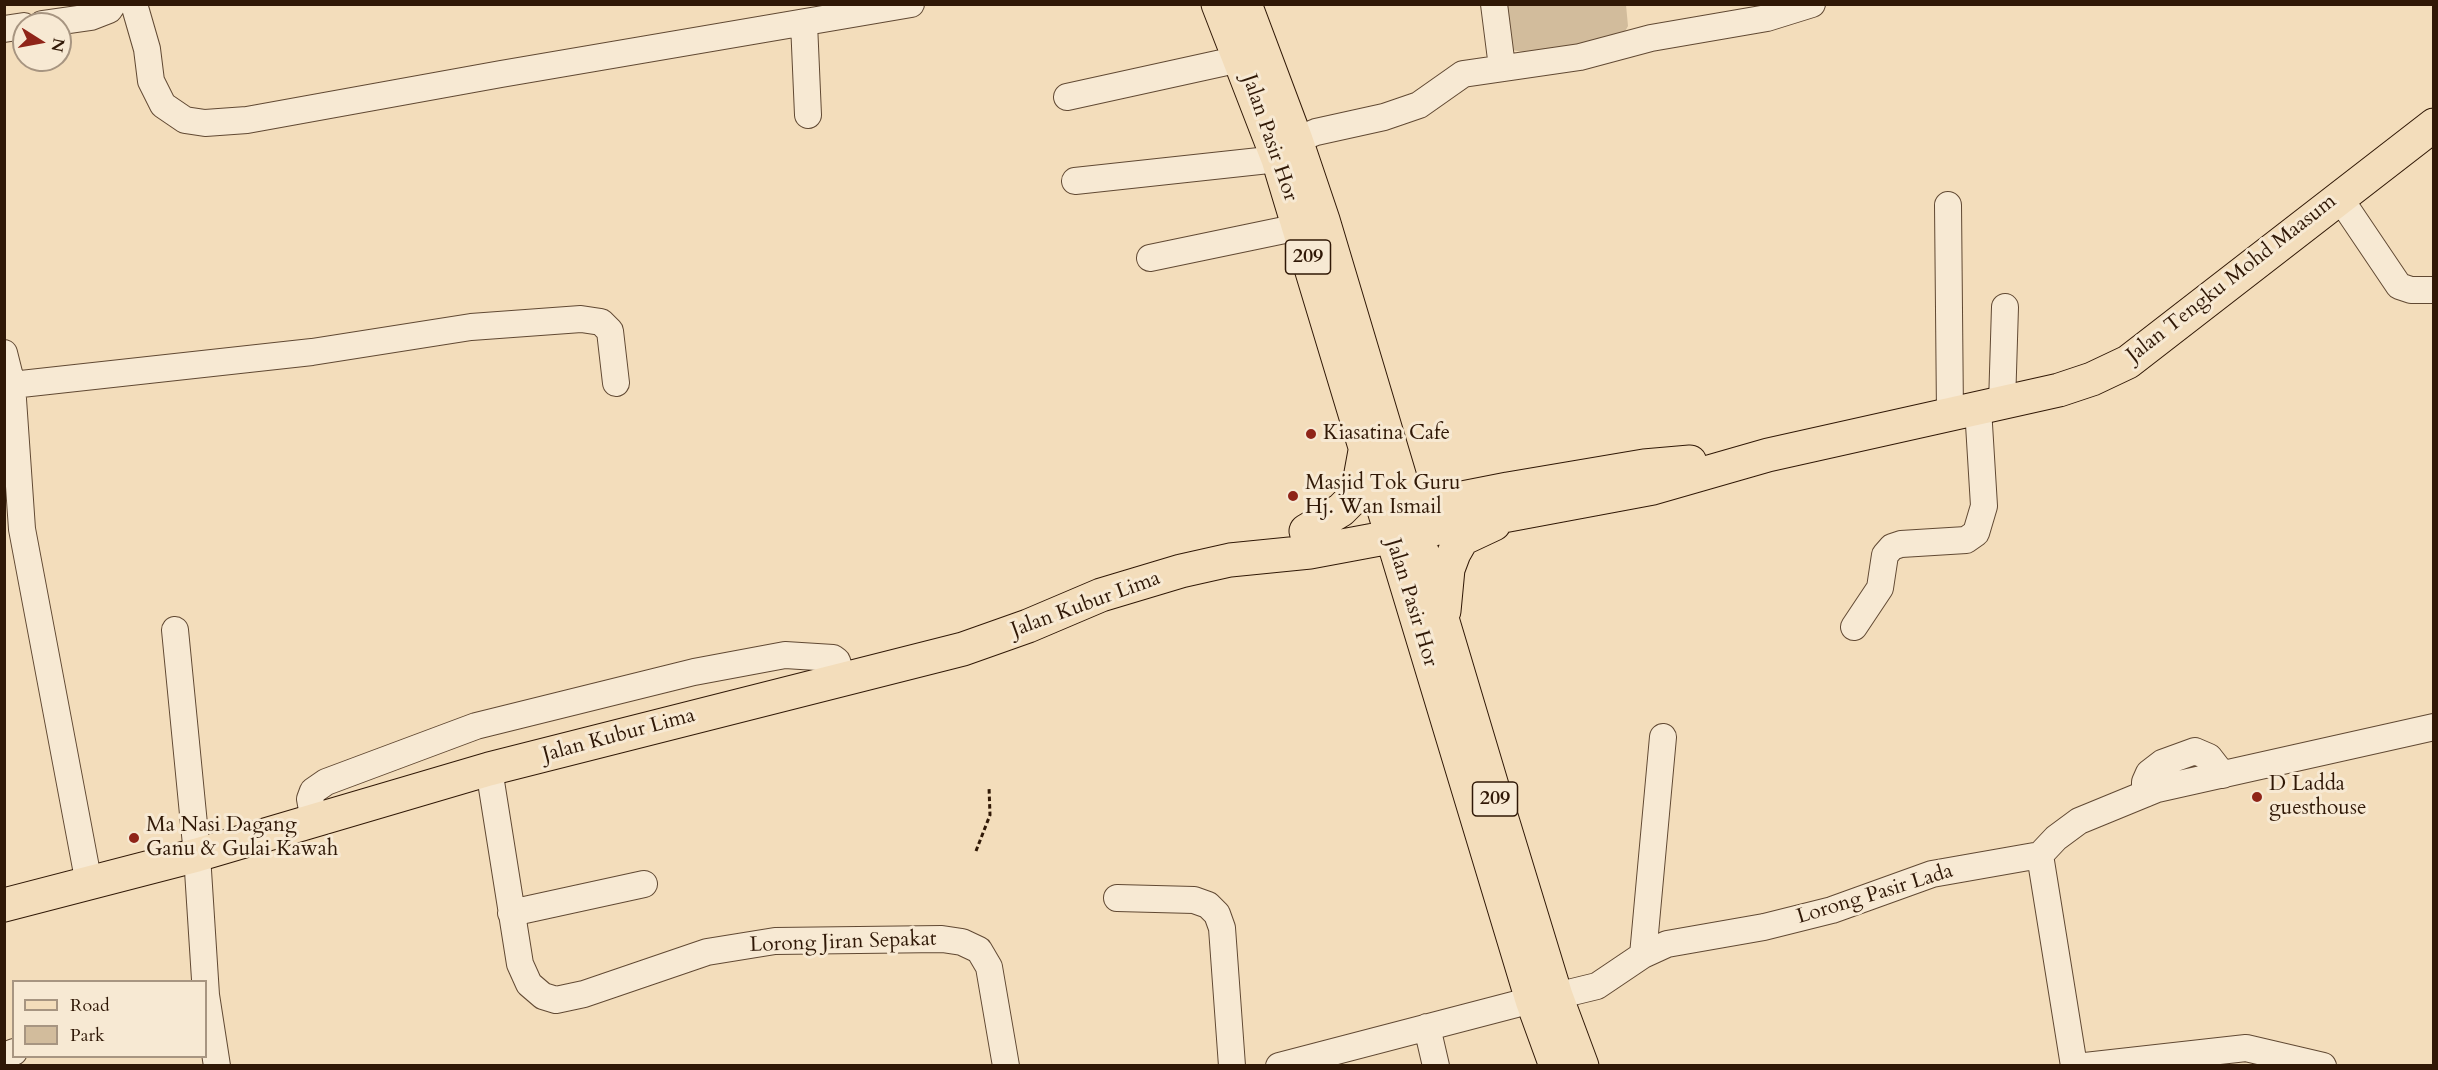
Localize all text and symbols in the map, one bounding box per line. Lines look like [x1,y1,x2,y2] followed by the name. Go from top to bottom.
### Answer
[12,12,72,72] north arrow
[46,36,70,54] text: N
[1236,71,1302,205] street label: Jalan Pasir Hor
[2122,189,2342,369] street label: Jalan Tengku Mohd Maasum
[1286,240,1330,274] road number: 209
[1323,421,1450,447] place label: Kiasatina Cafe
[1304,427,1318,441] marker: Kiasatina Cafe
[1305,471,1460,521] place label: Masjid Tok Guru Hj. Wan Ismail
[1286,489,1300,503] marker: Masjid Tok Guru Hj. Wan Ismail
[1380,536,1442,670] street label: Jalan Pasir Hor
[1008,566,1164,644] street label: Jalan Kubur Lima
[540,704,698,768] street label: Jalan Kubur Lima
[2269,772,2366,822] place label: D Ladda guesthouse
[1472,782,1518,816] road number: 209
[2250,790,2264,804] marker: D Ladda guesthouse
[146,813,338,863] place label: Ma Nasi Dagang Ganu & Gulai Kawah
[127,831,141,845] marker: Ma Nasi Dagang Ganu & Gulai Kawah
[1794,859,1956,931] street label: Lorong Pasir Lada
[749,927,937,959] street label: Lorong Jiran Sepakat
[12,980,207,1058] legend
[70,993,110,1018] text: Road
[70,1023,105,1048] text: Park

